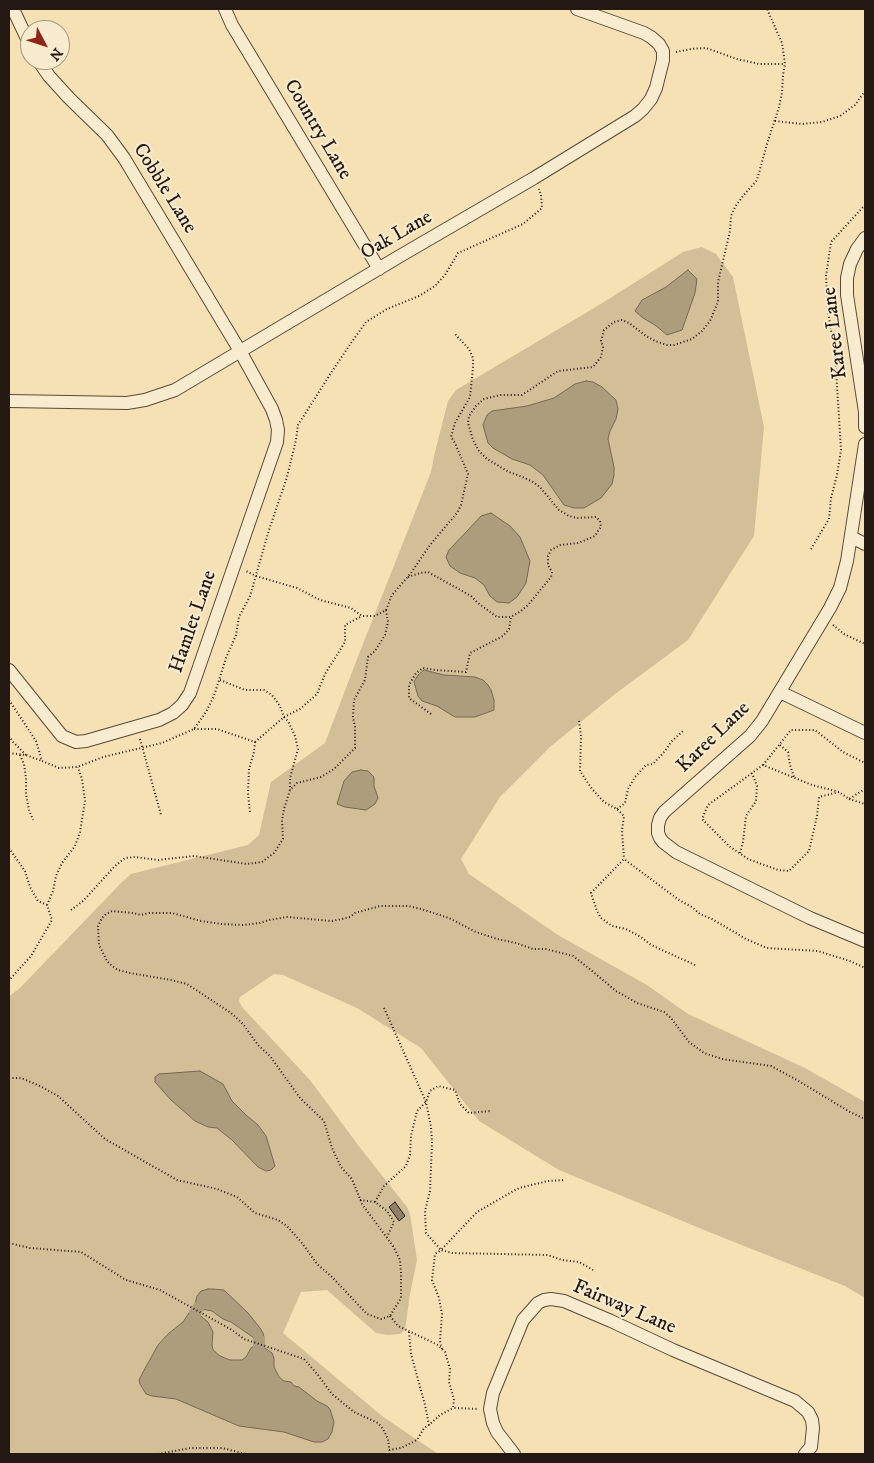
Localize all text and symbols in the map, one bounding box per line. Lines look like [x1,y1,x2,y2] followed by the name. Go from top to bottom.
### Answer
[20,20,70,70] north arrow
[45,44,66,64] text: N
[278,76,356,184] street label: Country Lane
[127,139,201,239] street label: Cobble Lane
[357,206,437,266] street label: Oak Lane
[818,286,854,380] street label: Karee Lane
[165,568,223,676] street label: Hamlet Lane
[672,697,756,779] street label: Karee Lane
[569,1276,679,1340] street label: Fairway Lane

